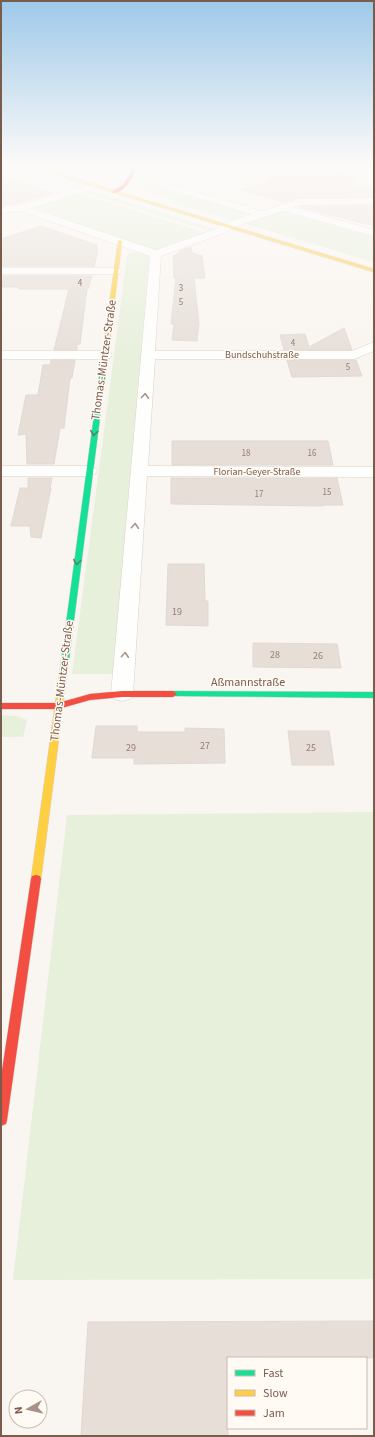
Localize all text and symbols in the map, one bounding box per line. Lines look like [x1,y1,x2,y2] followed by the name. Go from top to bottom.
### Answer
[78,277,83,290] house number: 4
[179,282,184,295] house number: 3
[179,296,184,309] house number: 5
[87,299,121,421] street label: Thomas-Müntzer-Straße
[291,337,296,350] house number: 4
[225,348,299,362] street label: Bundschuhstraße
[346,361,351,374] house number: 5
[141,393,150,399] one-way arrow
[90,430,99,436] one-way arrow
[242,447,251,460] house number: 18
[308,447,317,460] house number: 16
[214,465,300,479] street label: Florian-Geyer-Straße
[323,486,332,499] house number: 15
[255,488,264,501] house number: 17
[131,523,140,529] one-way arrow
[73,559,82,565] one-way arrow
[172,605,182,619] house number: 19
[46,620,78,742] street label: Thomas-Müntzer-Straße
[270,648,280,662] house number: 28
[313,649,323,663] house number: 26
[121,652,130,658] one-way arrow
[211,674,285,691] street label: Aßmannstraße
[200,739,210,753] house number: 27
[126,741,136,755] house number: 29
[306,741,316,755] house number: 25
[227,1357,367,1429] legend
[263,1365,283,1382] text: Fast
[263,1385,288,1402] text: Slow
[8,1389,48,1429] north arrow
[263,1405,285,1422] text: Jam
[11,1406,27,1415] text: N

